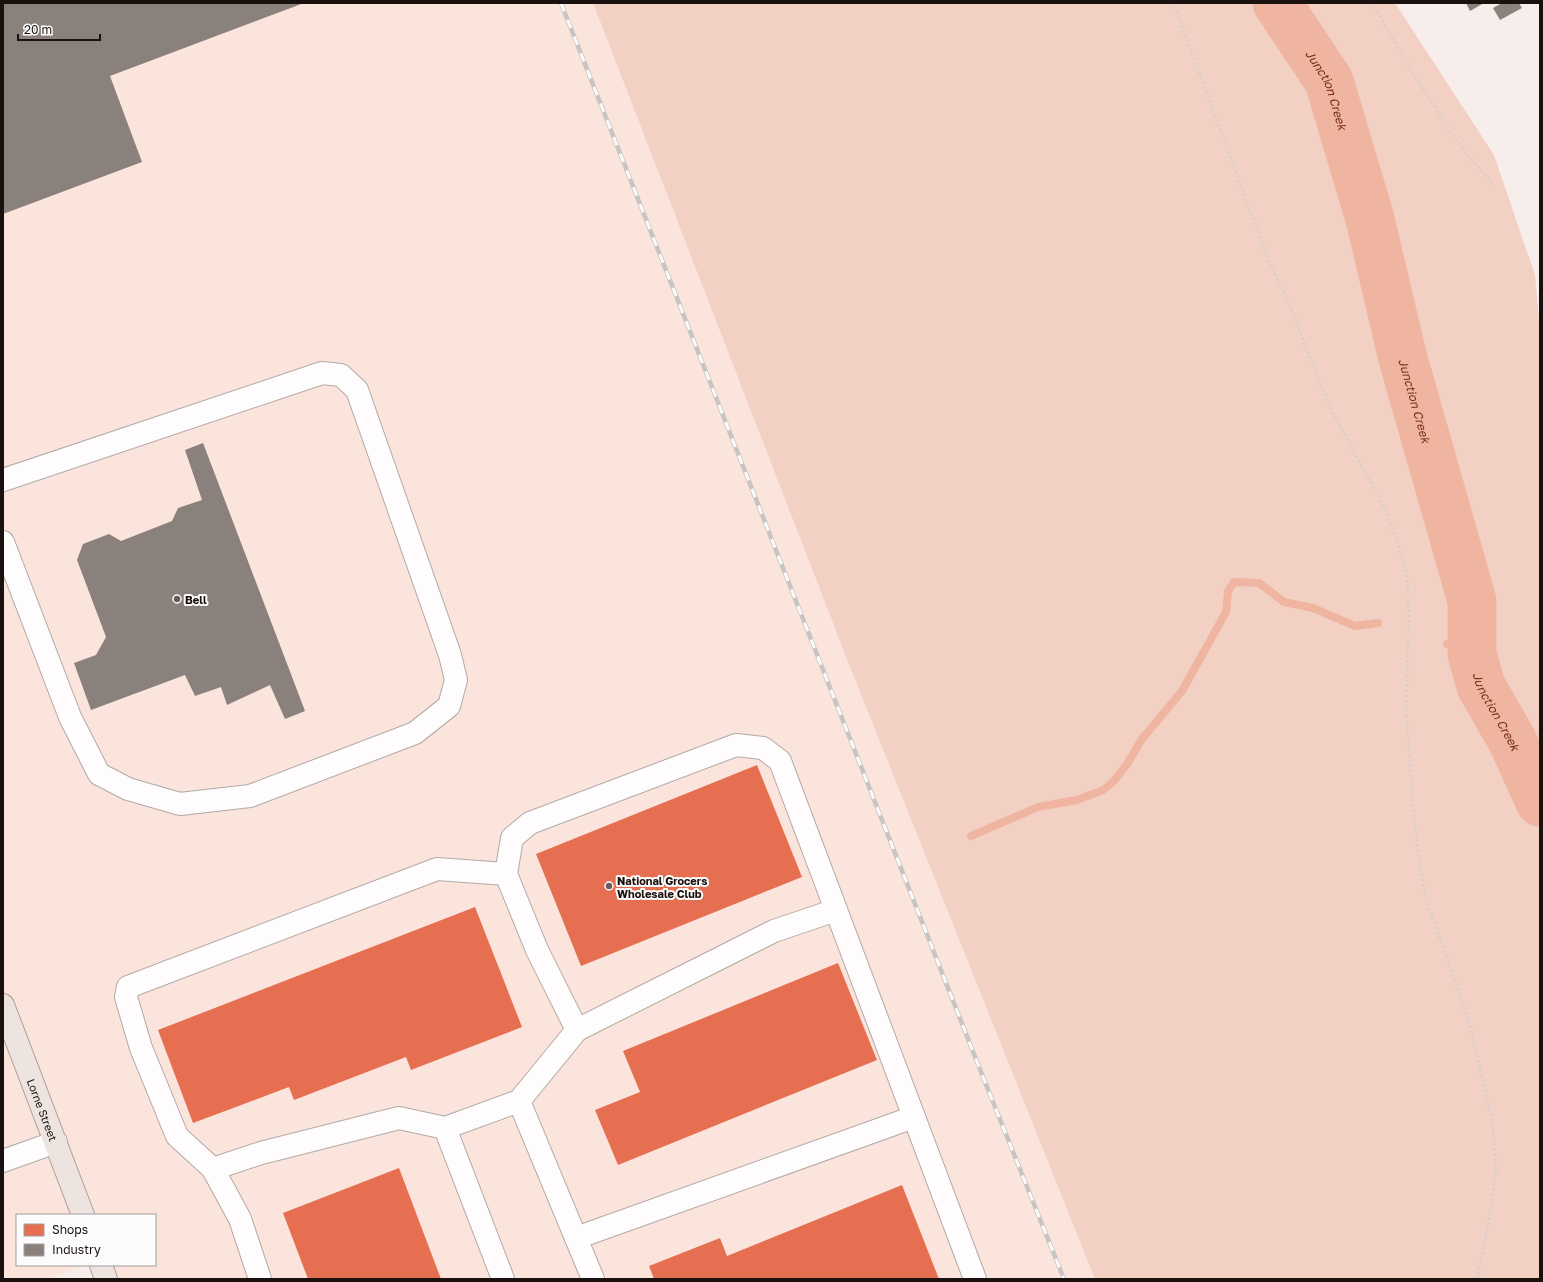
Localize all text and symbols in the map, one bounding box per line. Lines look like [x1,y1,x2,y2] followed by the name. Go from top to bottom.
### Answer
[18,16,100,42] scale bar
[24,22,52,37] text: 20 m
[1303,47,1351,133] water label: Junction Creek
[1396,357,1434,446] water label: Junction Creek
[185,593,207,606] place label: Bell
[172,594,182,604] marker: Bell
[1470,671,1524,754] water label: Junction Creek
[617,874,707,900] place label: National Grocers Wholesale Club
[604,881,614,891] marker: National Grocers Wholesale Club
[25,1077,61,1143] street label: Lorne Street
[16,1214,156,1266] legend
[52,1222,88,1237] text: Shops
[52,1242,101,1257] text: Industry

